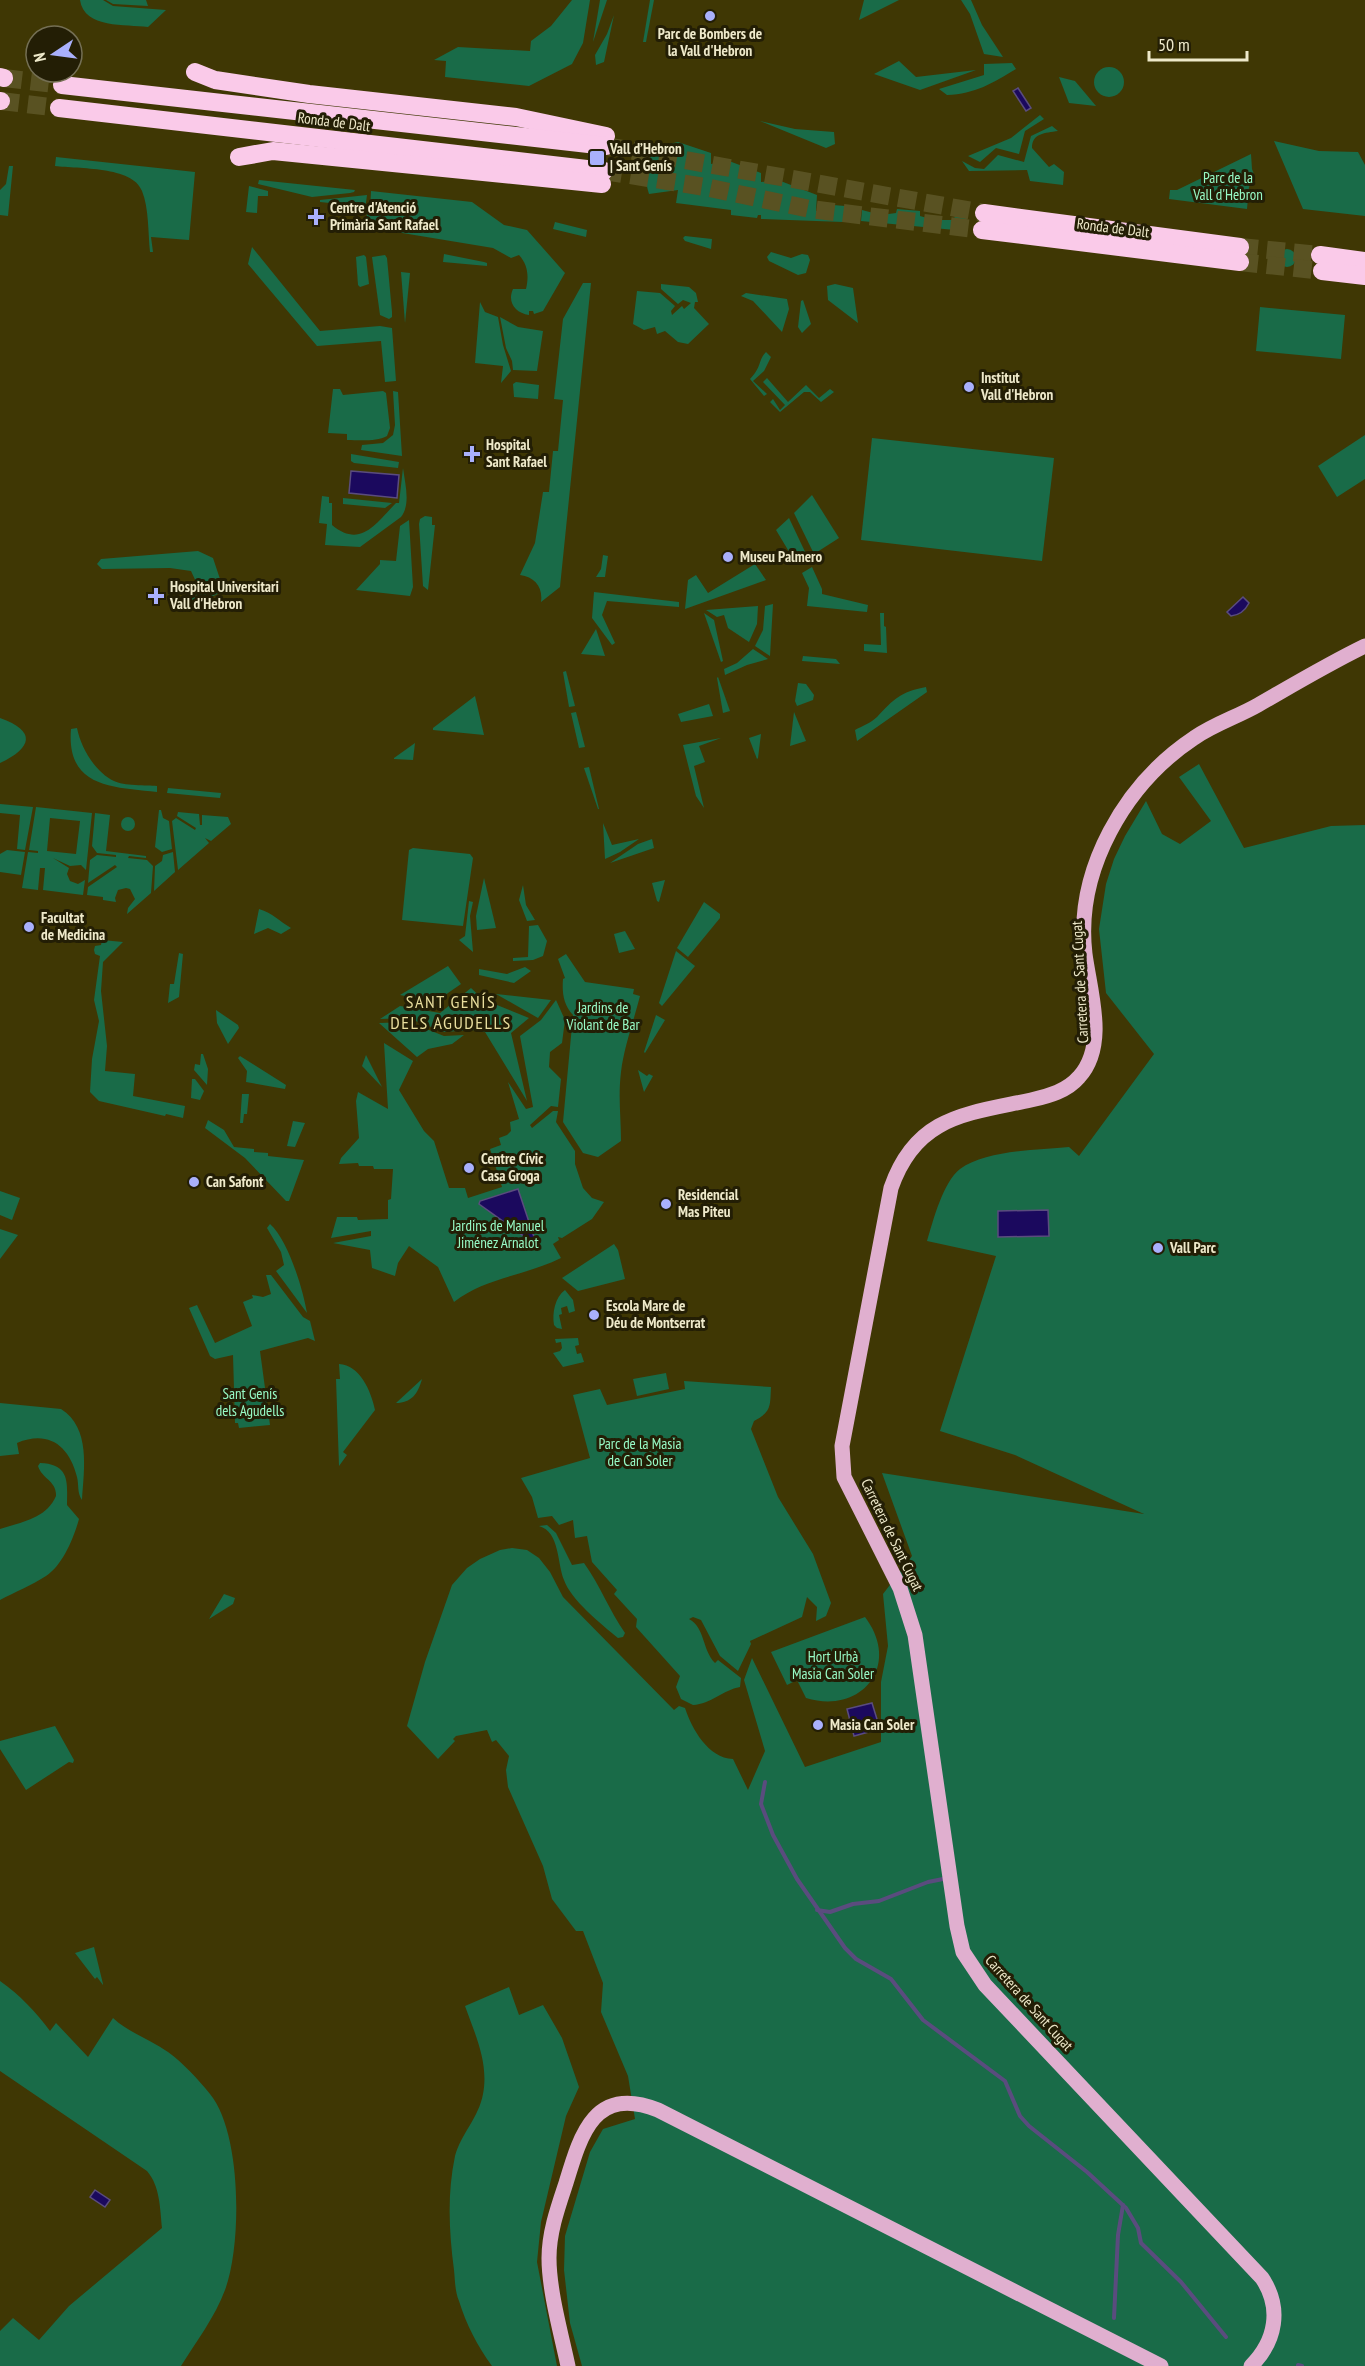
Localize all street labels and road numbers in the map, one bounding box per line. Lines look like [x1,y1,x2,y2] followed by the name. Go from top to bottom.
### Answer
[297,108,371,135] street label: Ronda de Dalt
[1076,214,1150,241] street label: Ronda de Dalt
[1067,920,1092,1044] street label: Carretera de Sant Cugat
[857,1476,928,1594] street label: Carretera de Sant Cugat
[981,1951,1077,2055] street label: Carretera de Sant Cugat

